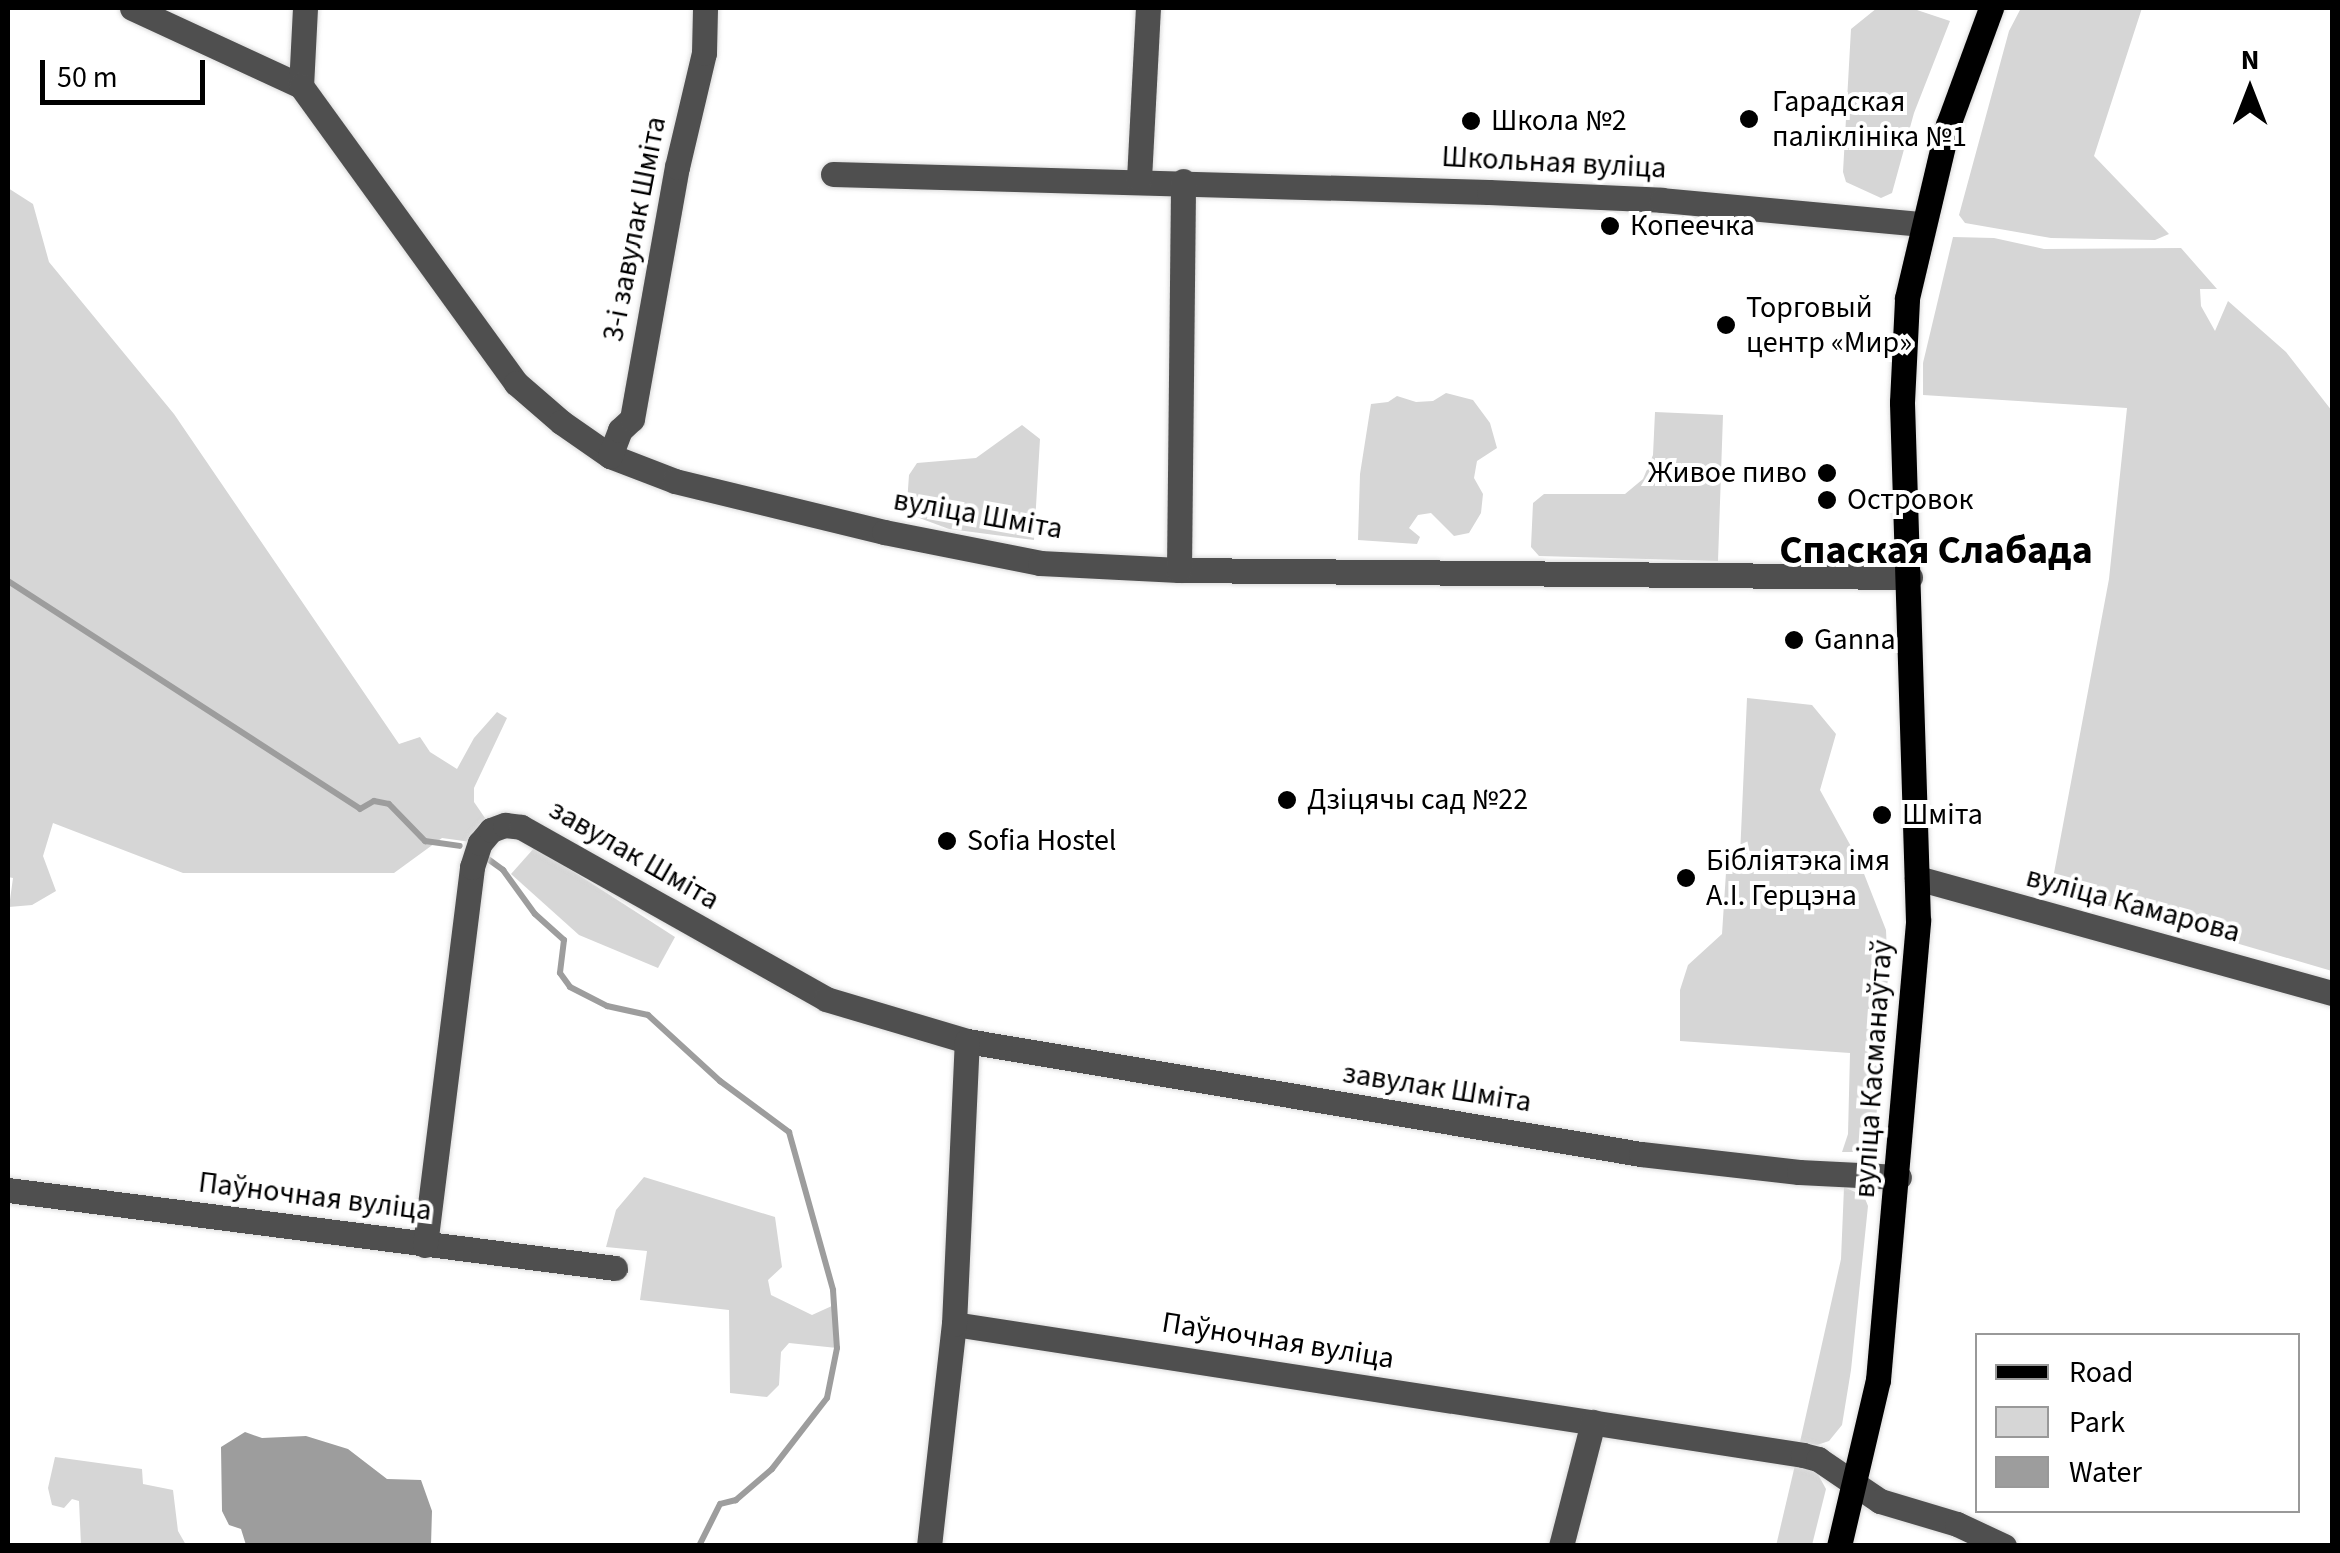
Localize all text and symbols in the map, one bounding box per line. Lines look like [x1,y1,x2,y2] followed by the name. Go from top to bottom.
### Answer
[45,40,210,102] scale bar
[2200,40,2300,140] north arrow
[2241,40,2259,80] text: N
[57,56,118,99] text: 50 m
[1772,84,1967,154] place label: Гарадская паліклініка №1
[1491,103,1627,139] place label: Школа №2
[1736,106,1762,132] marker: Гарадская паліклініка №1
[1460,110,1482,132] marker: Школа №2
[596,114,674,344] street label: 3-і завулак Шміта
[1441,139,1667,187] street label: Школьная вуліца
[1630,208,1755,244] place label: Копеечка
[1599,215,1621,237] marker: Копеечка
[1746,290,1912,360] place label: Торговый центр «Мир»
[1715,314,1737,336] marker: Торговый центр «Мир»
[1648,455,1807,491] place label: Живое пиво
[1816,462,1838,484] marker: Живое пиво
[891,482,1065,548] street label: вуліца Шміта
[1847,482,1973,518] place label: Островок
[1816,489,1838,511] marker: Островок
[1779,527,2093,575] district label: Спаская Слабада
[1814,622,1896,658] place label: Ganna
[1783,629,1805,651] marker: Ganna
[1307,782,1528,818] place label: Дзіцячы сад №22
[1276,789,1298,811] marker: Дзіцячы сад №22
[542,792,726,918] street label: завулак Шміта
[1902,797,1983,833] place label: Шміта
[1871,804,1893,826] marker: Шміта
[967,823,1116,859] place label: Sofia Hostel
[936,830,958,852] marker: Sofia Hostel
[1706,843,1890,914] place label: Бібліятэка імя А.І. Герцэна
[2022,859,2244,951] street label: вуліца Камарова
[1675,867,1697,889] marker: Бібліятэка імя А.І. Герцэна
[1847,939,1901,1199] street label: вуліца Касманаўтаў
[1340,1055,1534,1121] street label: завулак Шміта
[196,1165,434,1229] street label: Паўночная вуліца
[1159,1305,1397,1377] street label: Паўночная вуліца
[1975,1333,2300,1513] legend
[2069,1351,2133,1394] text: Road
[2069,1401,2125,1444] text: Park
[2069,1451,2142,1494] text: Water

